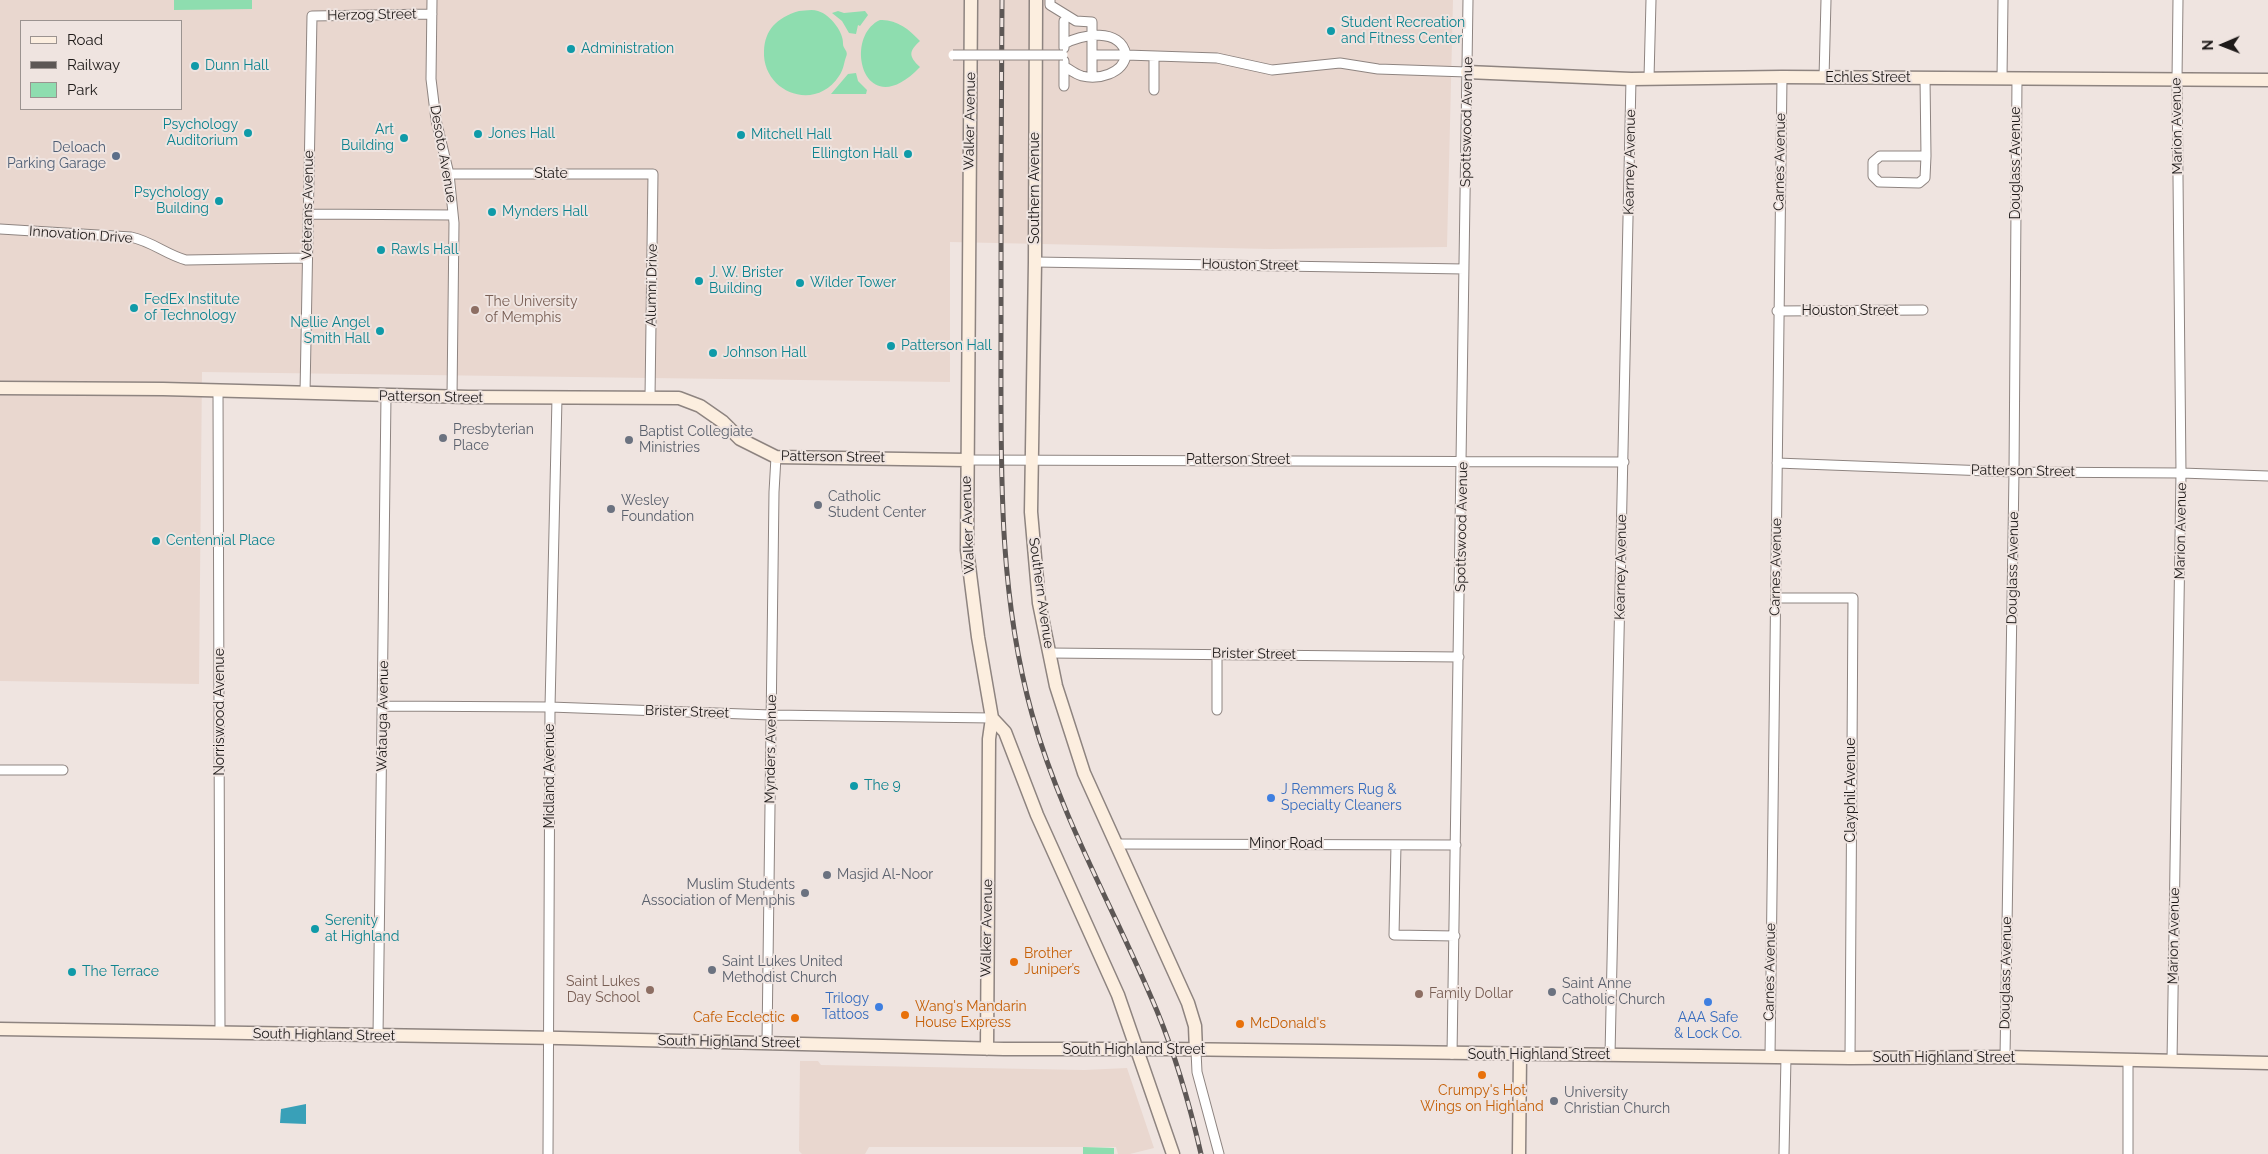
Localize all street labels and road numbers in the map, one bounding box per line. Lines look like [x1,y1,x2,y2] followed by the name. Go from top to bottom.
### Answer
[327,6,417,24] street label: Herzog Street
[1457,57,1477,187] street label: Spottswood Avenue
[1825,70,1911,86] street label: Echles Street
[961,72,979,170] street label: Walker Avenue
[2168,77,2186,175] street label: Marion Avenue
[426,104,460,204] street label: Desoto Avenue
[2008,107,2024,219] street label: Douglass Avenue
[1621,109,1639,215] street label: Kearney Avenue
[1771,113,1789,211] street label: Carnes Avenue
[1027,132,1043,244] street label: Southern Avenue
[299,150,317,260] street label: Veterans Avenue
[534,166,568,182] street label: State
[29,223,133,247] street label: Innovation Drive
[643,244,661,326] street label: Alumni Drive
[1201,256,1299,274] street label: Houston Street
[1801,303,1899,319] street label: Houston Street
[379,388,483,406] street label: Patterson Street
[781,448,885,466] street label: Patterson Street
[1186,452,1290,468] street label: Patterson Street
[1452,462,1472,592] street label: Spottswood Avenue
[1971,462,2075,480] street label: Patterson Street
[958,476,978,574] street label: Walker Avenue
[2172,482,2190,580] street label: Marion Avenue
[2004,511,2022,625] street label: Douglass Avenue
[1612,514,1630,620] street label: Kearney Avenue
[1767,518,1785,616] street label: Carnes Avenue
[1025,536,1057,650] street label: Southern Avenue
[1212,645,1296,663] street label: Brister Street
[212,648,228,776] street label: Norriswood Avenue
[374,660,392,772] street label: Watauga Avenue
[762,694,780,804] street label: Mynders Avenue
[645,702,729,722] street label: Brister Street
[542,723,558,829] street label: Midland Avenue
[1843,738,1859,842] street label: Clayphil Avenue
[1249,836,1323,852] street label: Minor Road
[978,879,996,977] street label: Walker Avenue
[2165,887,2183,985] street label: Marion Avenue
[1997,916,2015,1030] street label: Douglass Avenue
[1761,923,1779,1021] street label: Carnes Avenue
[253,1025,395,1045] street label: South Highland Street
[658,1032,800,1052] street label: South Highland Street
[1063,1042,1205,1058] street label: South Highland Street
[1468,1047,1610,1063] street label: South Highland Street
[1873,1050,2015,1066] street label: South Highland Street

